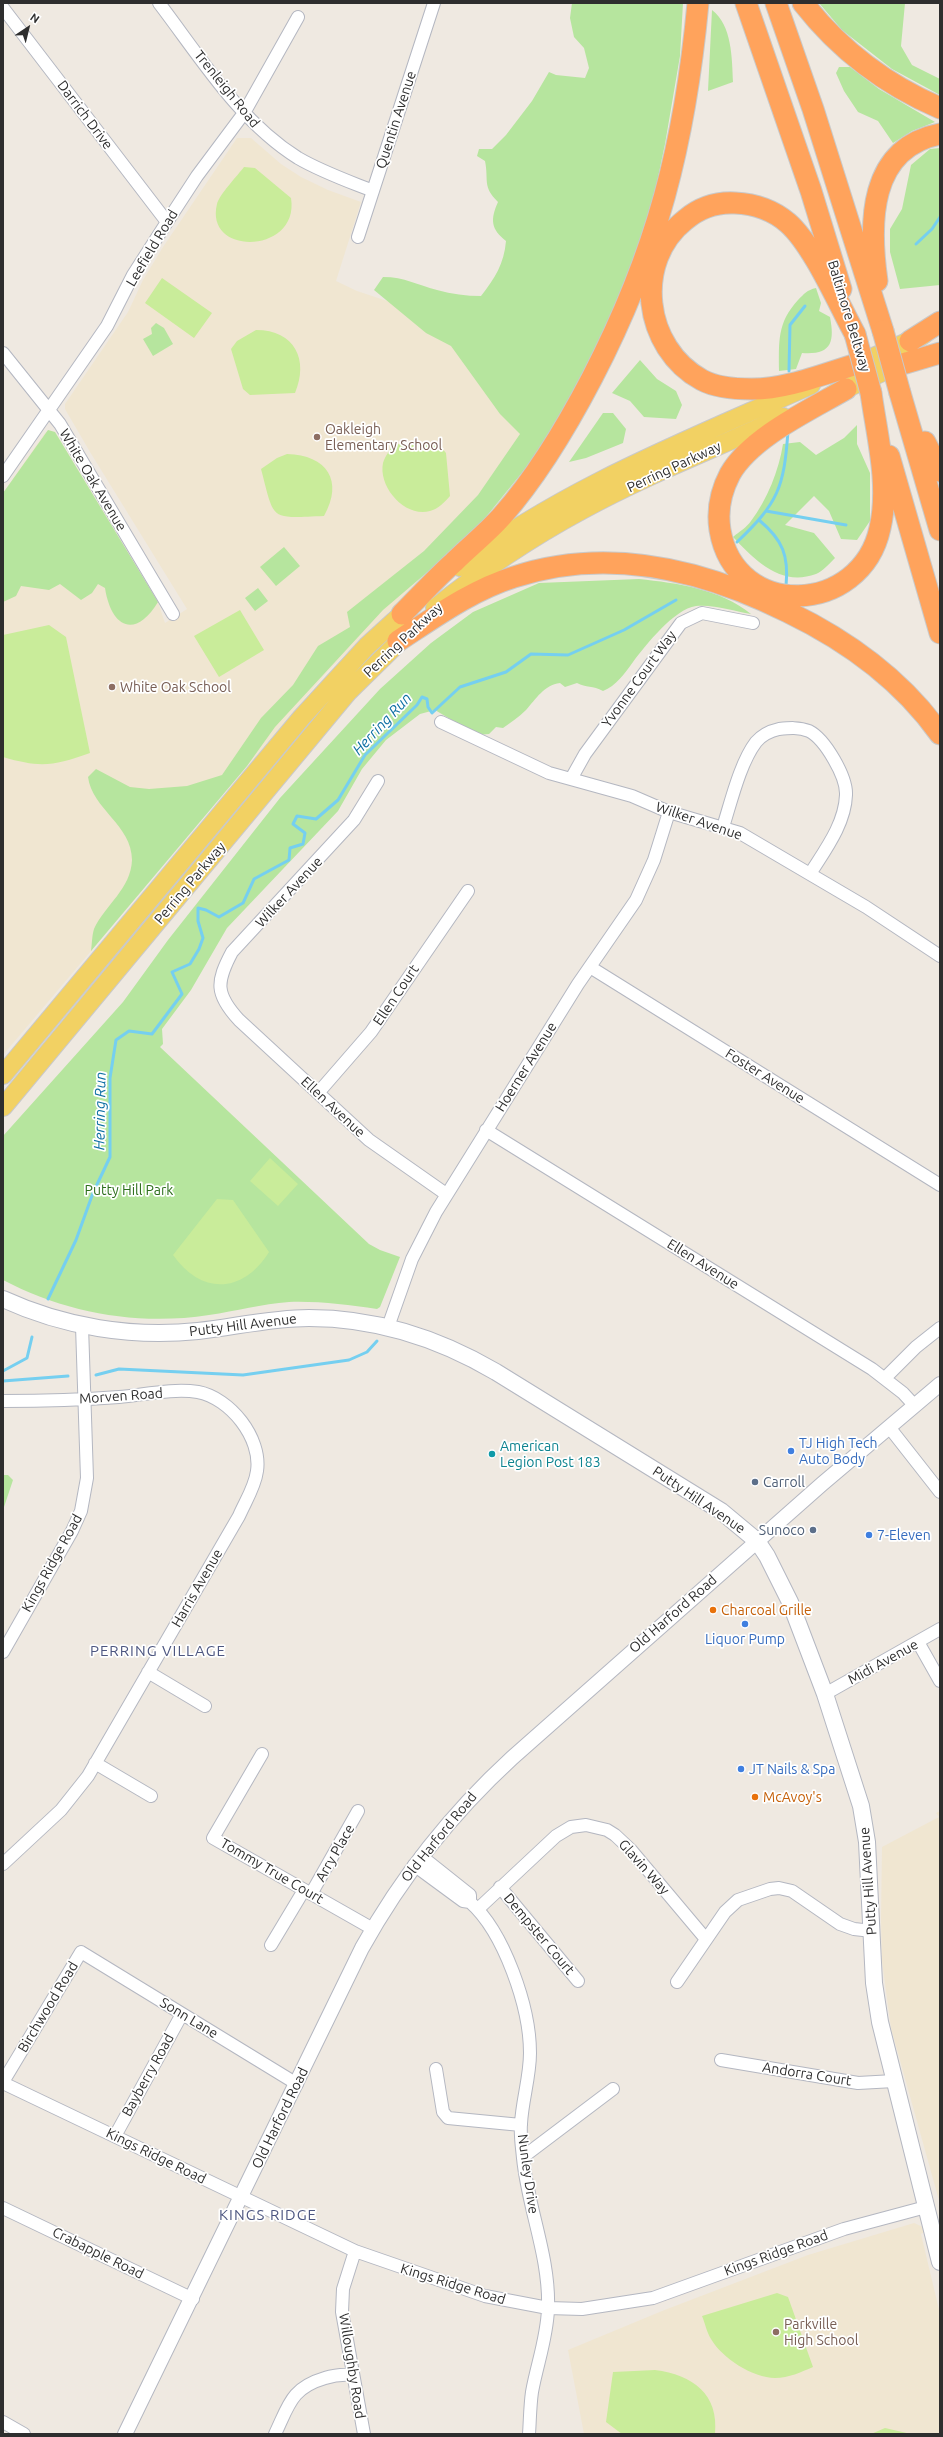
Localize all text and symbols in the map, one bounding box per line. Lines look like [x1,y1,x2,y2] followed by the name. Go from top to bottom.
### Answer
[8,8,48,48] north arrow
[28,11,42,25] text: N
[191,47,263,131] street label: Trenleigh Road
[372,69,420,171] street label: Quentin Avenue
[54,77,116,153] street label: Darrich Drive
[123,207,181,289] street label: Leefield Road
[824,258,874,374] street label: Baltimore Beltway
[325,421,442,454] place label: Oakleigh Elementary School
[56,426,130,534] street label: White Oak Avenue
[312,432,322,442] marker: Oakleigh Elementary School
[624,438,724,496] street label: Perring Parkway
[360,599,446,681] street label: Perring Parkway
[598,627,680,731] street label: Yvonne Court Way
[120,679,231,695] place label: White Oak School
[107,682,117,692] marker: White Oak School
[349,689,415,759] water label: Herring Run
[653,798,745,844] street label: Wilker Avenue
[151,839,229,927] street label: Perring Parkway
[252,853,326,931] street label: Wilker Avenue
[370,961,422,1029] street label: Ellen Court
[492,1019,560,1115] street label: Hoerner Avenue
[722,1045,808,1107] street label: Foster Avenue
[90,1072,110,1150] water label: Herring Run
[298,1073,368,1141] street label: Ellen Avenue
[85,1182,173,1198] park label: Putty Hill Park
[664,1235,742,1293] street label: Ellen Avenue
[188,1310,298,1340] street label: Putty Hill Avenue
[79,1385,163,1407] street label: Morven Road
[799,1435,878,1468] place label: TJ High Tech Auto Body
[500,1438,601,1470] place label: American Legion Post 183
[786,1446,796,1456] marker: TJ High Tech Auto Body
[487,1449,497,1459] marker: American Legion Post 183
[649,1463,749,1537] street label: Putty Hill Avenue
[763,1474,805,1490] place label: Carroll
[750,1477,760,1487] marker: Carroll
[18,1511,86,1615] street label: Kings Ridge Road
[759,1522,805,1538] place label: Sunoco
[808,1525,818,1535] marker: Sunoco
[877,1527,931,1543] place label: 7-Eleven
[864,1530,874,1540] marker: 7-Eleven
[168,1546,226,1630] street label: Harris Avenue
[626,1571,720,1657] street label: Old Harford Road
[721,1602,812,1618] place label: Charcoal Grille
[708,1605,718,1615] marker: Charcoal Grille
[740,1619,750,1629] marker: Liquor Pump
[705,1631,785,1647] place label: Liquor Pump
[845,1636,921,1688] street label: Midi Avenue
[90,1642,226,1660] district label: PERRING VILLAGE
[749,1761,836,1777] place label: JT Nails & Spa
[736,1764,746,1774] marker: JT Nails & Spa
[398,1789,480,1885] street label: Old Harford Road
[763,1789,822,1805] place label: McAvoy's
[750,1792,760,1802] marker: McAvoy's
[312,1821,358,1885] street label: Arry Place
[856,1826,880,1936] street label: Putty Hill Avenue
[217,1835,327,1907] street label: Tommy True Court
[615,1836,673,1898] street label: Glavin Way
[500,1890,578,1978] street label: Dempster Court
[14,1959,82,2055] street label: Birchwood Road
[157,1994,221,2042] street label: Sonn Lane
[118,2031,178,2119] street label: Bayberry Road
[761,2059,853,2089] street label: Andorra Court
[248,2065,312,2171] street label: Old Harford Road
[103,2125,209,2187] street label: Kings Ridge Road
[514,2133,542,2215] street label: Nunley Drive
[219,2206,317,2224] district label: KINGS RIDGE
[50,2224,146,2282] street label: Crabapple Road
[722,2226,830,2280] street label: Kings Ridge Road
[398,2260,508,2308] street label: Kings Ridge Road
[335,2312,369,2420] street label: Willoughby Road
[784,2316,858,2348] place label: Parkville High School
[771,2327,781,2337] marker: Parkville High School

